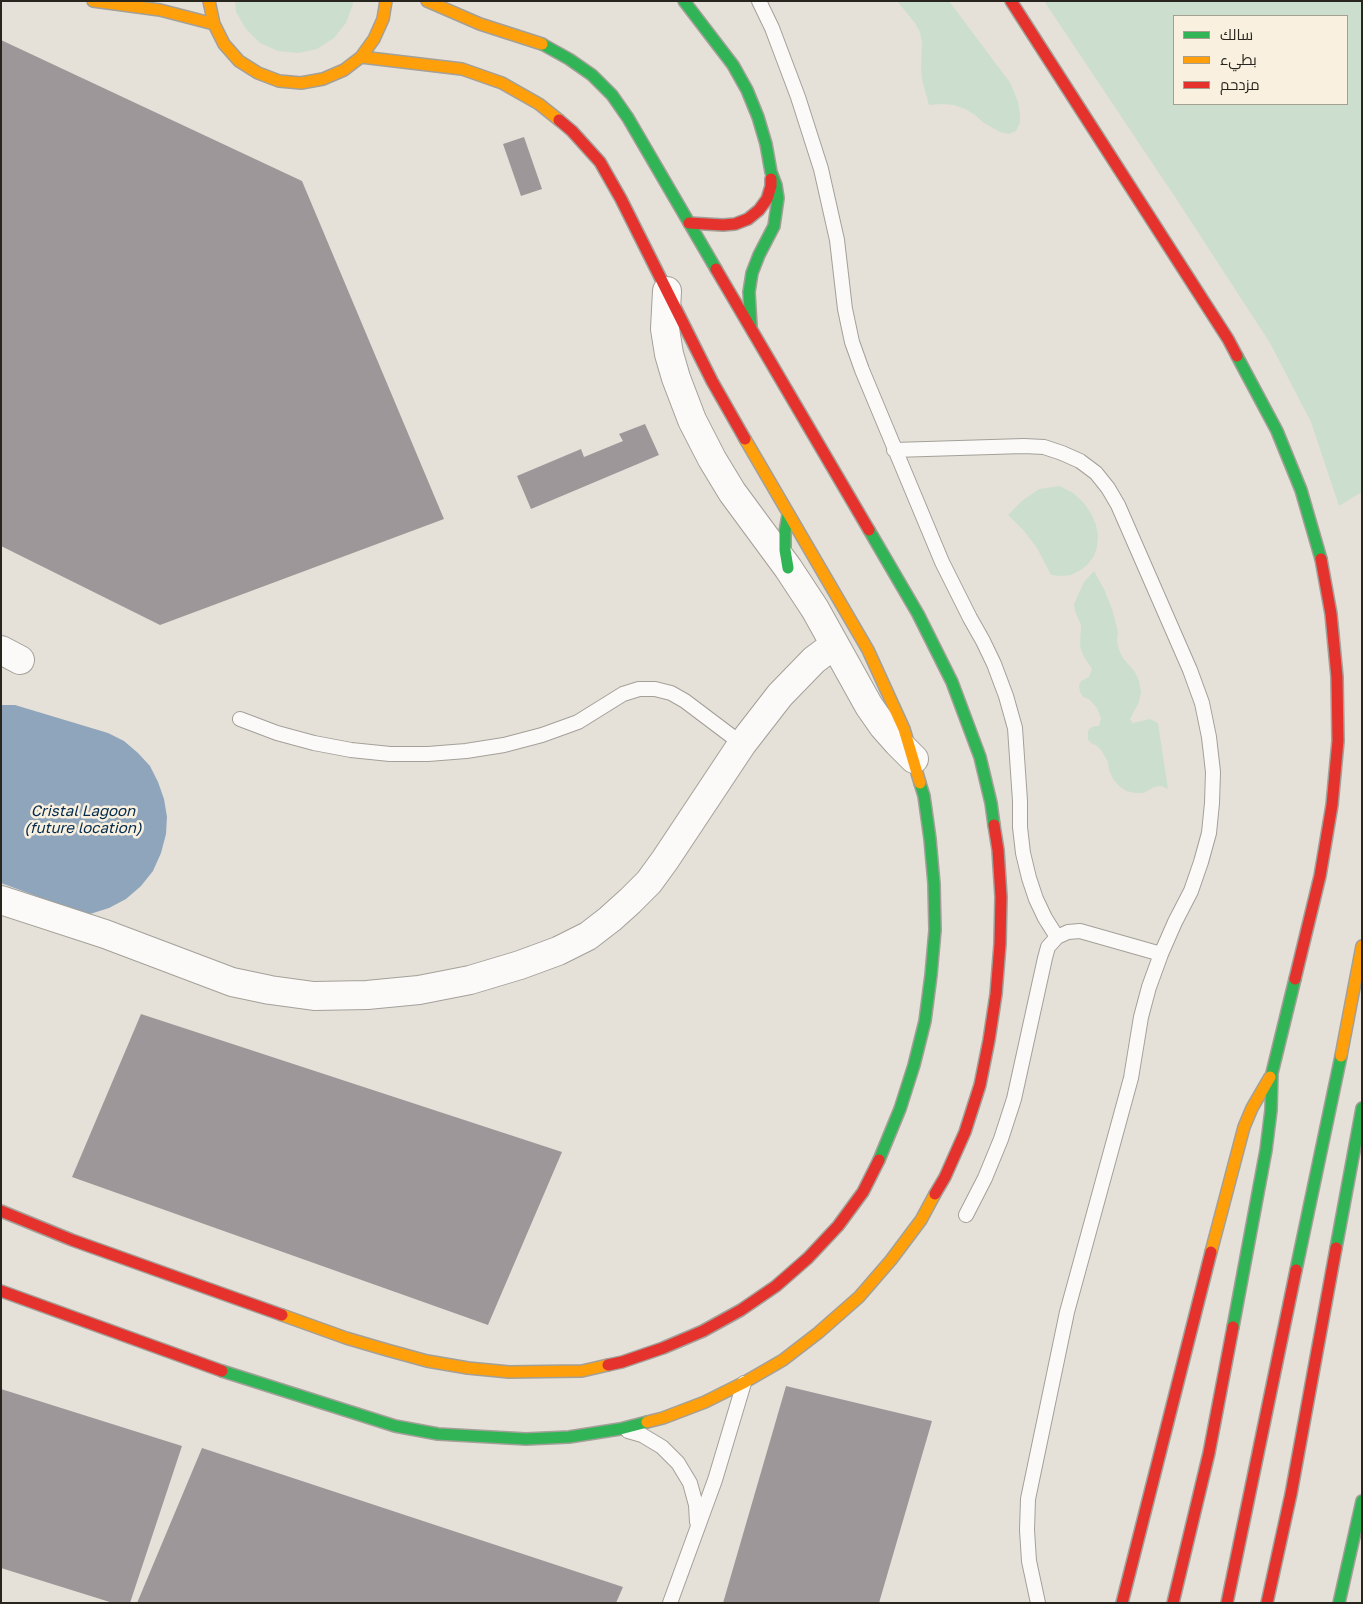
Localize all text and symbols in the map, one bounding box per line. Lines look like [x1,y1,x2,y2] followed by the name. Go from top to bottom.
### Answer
[1173,15,1348,105] legend
[1220,25,1253,43] text: سالك
[1220,50,1257,68] text: بطيء
[1220,75,1260,93] text: مزدحم
[24,802,142,837] water label: Cristal Lagoon (future location)

